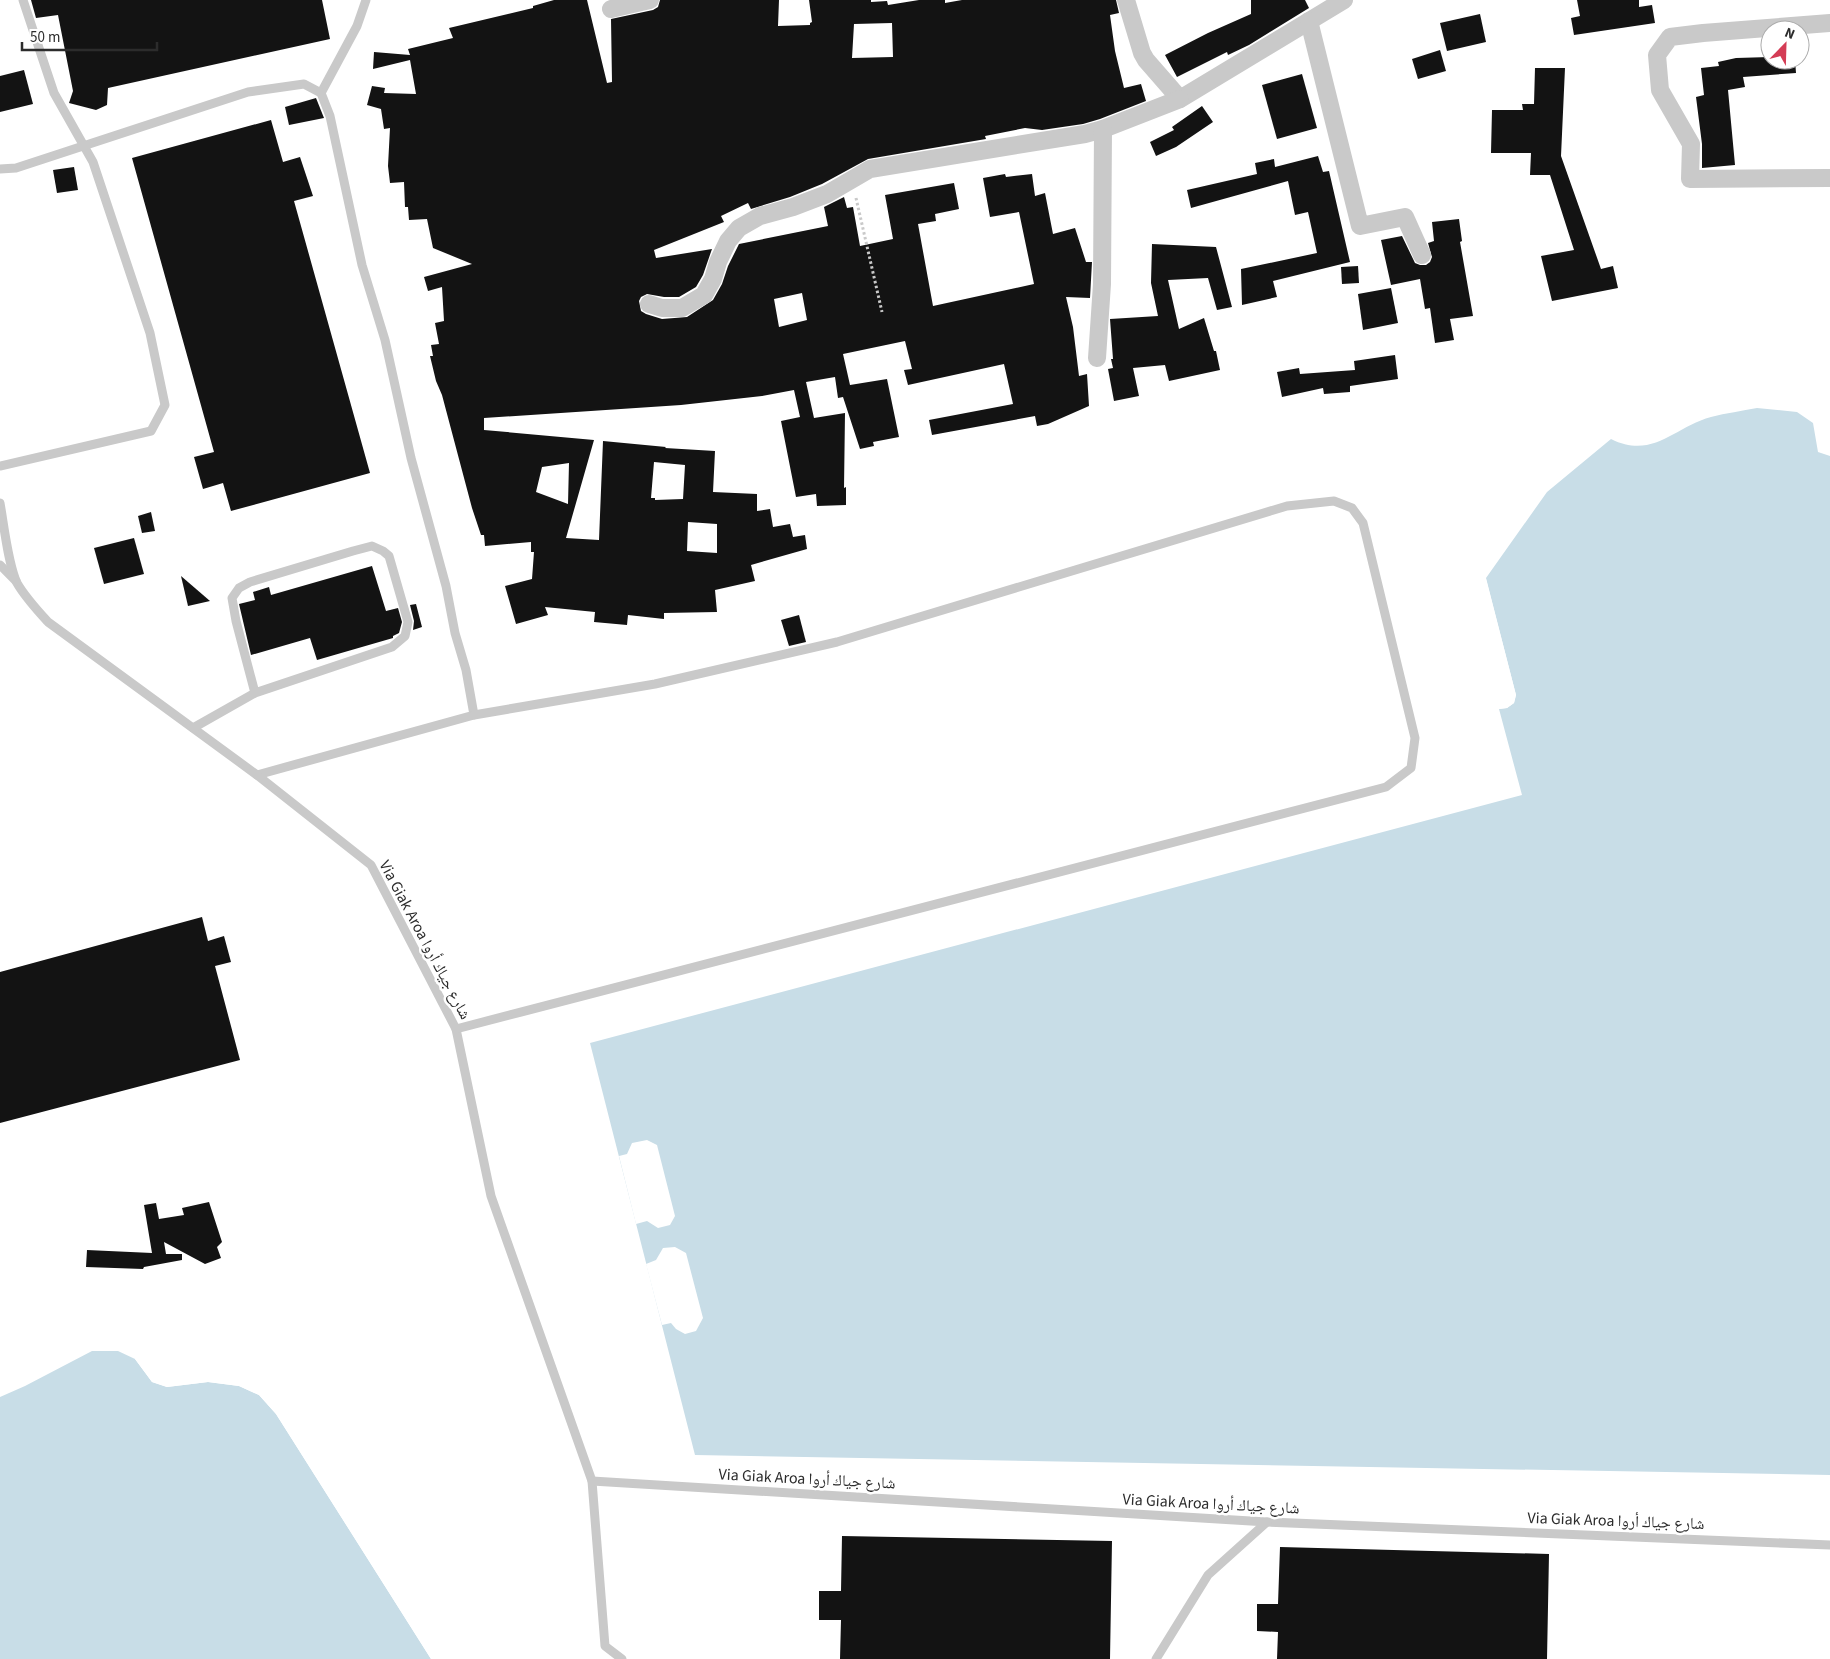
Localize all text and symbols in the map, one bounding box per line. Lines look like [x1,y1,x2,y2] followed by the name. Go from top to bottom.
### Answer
[22,20,158,52] scale bar
[1760,20,1810,70] north arrow
[1781,23,1798,45] text: N
[30,27,60,48] text: 50 m
[374,857,476,1023] street label: Via Giak Aroa شارع جياك أروا
[718,1463,896,1495] street label: Via Giak Aroa شارع جياك أروا
[1122,1488,1300,1520] street label: Via Giak Aroa شارع جياك أروا
[1527,1507,1705,1535] street label: Via Giak Aroa شارع جياك أروا

